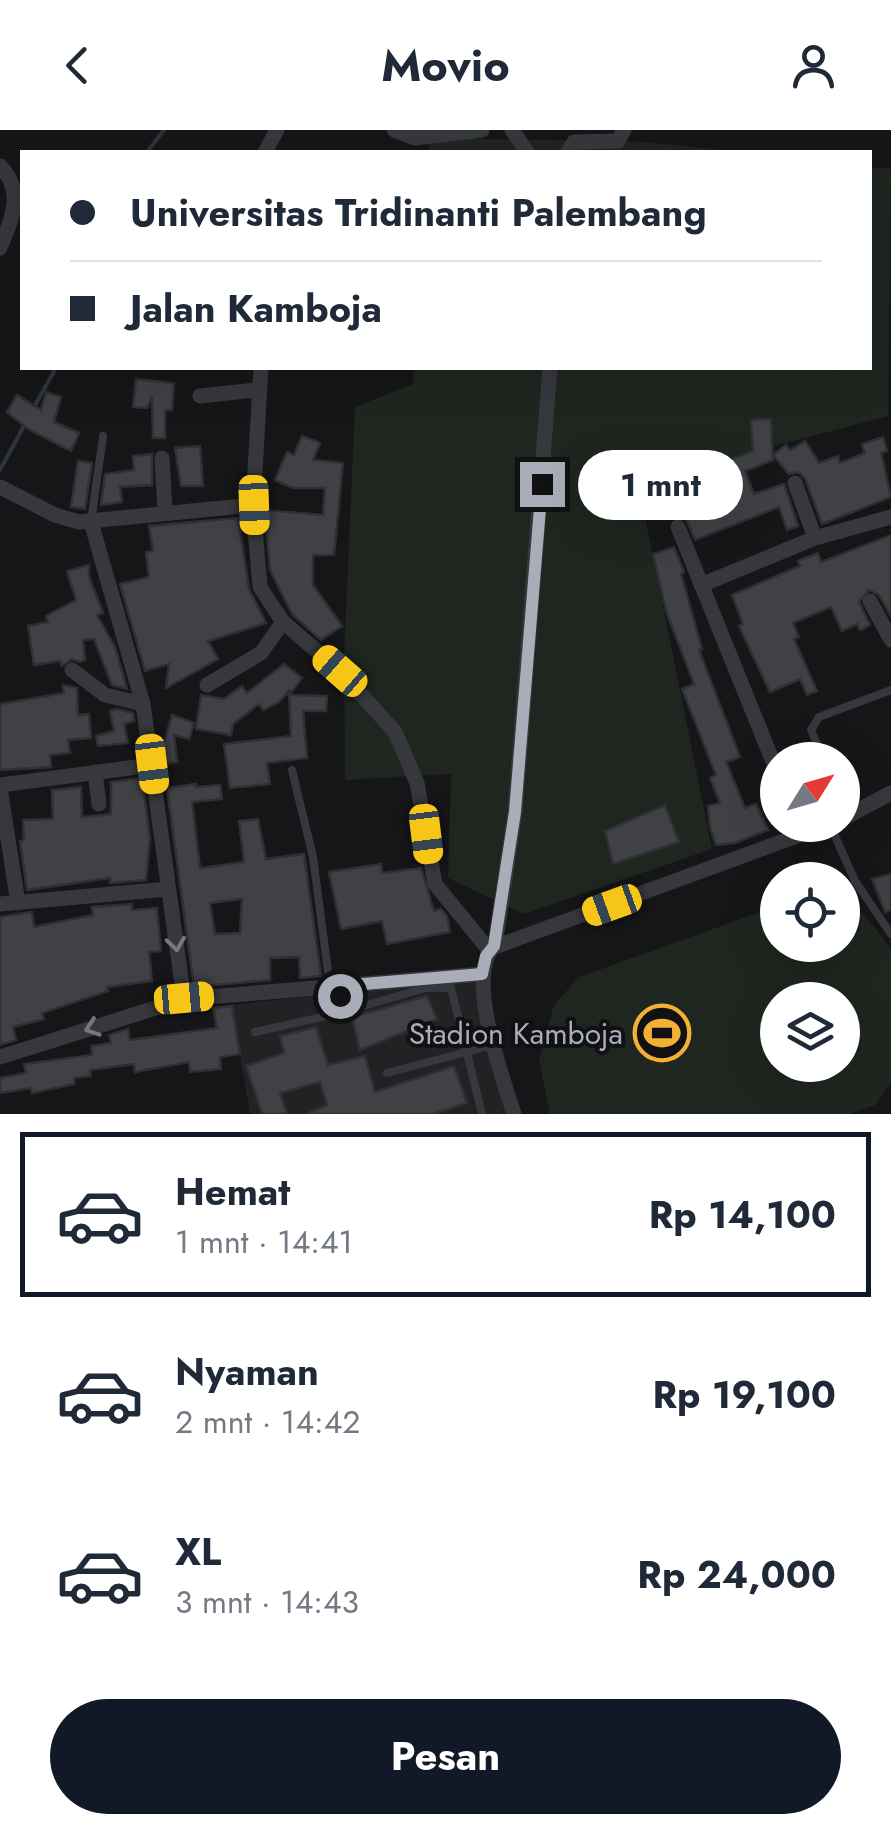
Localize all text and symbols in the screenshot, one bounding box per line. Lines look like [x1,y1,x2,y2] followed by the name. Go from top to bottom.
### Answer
[381,33,510,98] text: Movio
[50,38,105,93] icon: back
[786,38,841,93] icon: person
[130,185,707,240] text: Universitas Tridinanti Palembang
[130,281,382,336] text: Jalan Kamboja
[577,449,742,519] callout: 1 mnt
[520,462,565,507] route end
[620,462,701,508] text: 1 mnt
[238,474,270,536] car
[308,640,372,702] car
[133,732,171,796] car
[760,742,860,842] north arrow
[760,742,860,1082] map controls
[407,802,445,866] car
[760,862,860,962] button: locate
[579,881,645,929] car
[165,936,186,952] one-way arrow
[318,974,363,1019] route start
[153,980,215,1016] car
[760,982,860,1082] button: layers
[632,1003,692,1063] sports icon: Stadion Kamboja
[409,1012,623,1055] place label: Stadion Kamboja
[84,1016,101,1036] one-way arrow
[175,1164,290,1219] text: Hemat
[55,1170,145,1260] icon: car
[649,1187,836,1242] text: Rp 14,100
[175,1219,353,1265] text: 1 mnt · 14:41
[175,1344,319,1399] text: Nyaman
[55,1350,145,1440] icon: car
[652,1367,836,1422] text: Rp 19,100
[175,1399,361,1445] text: 2 mnt · 14:42
[175,1524,221,1579] text: XL
[55,1530,145,1620] icon: car
[637,1547,836,1602] text: Rp 24,000
[175,1579,359,1625] text: 3 mnt · 14:43
[50,1699,841,1814] button: Pesan

